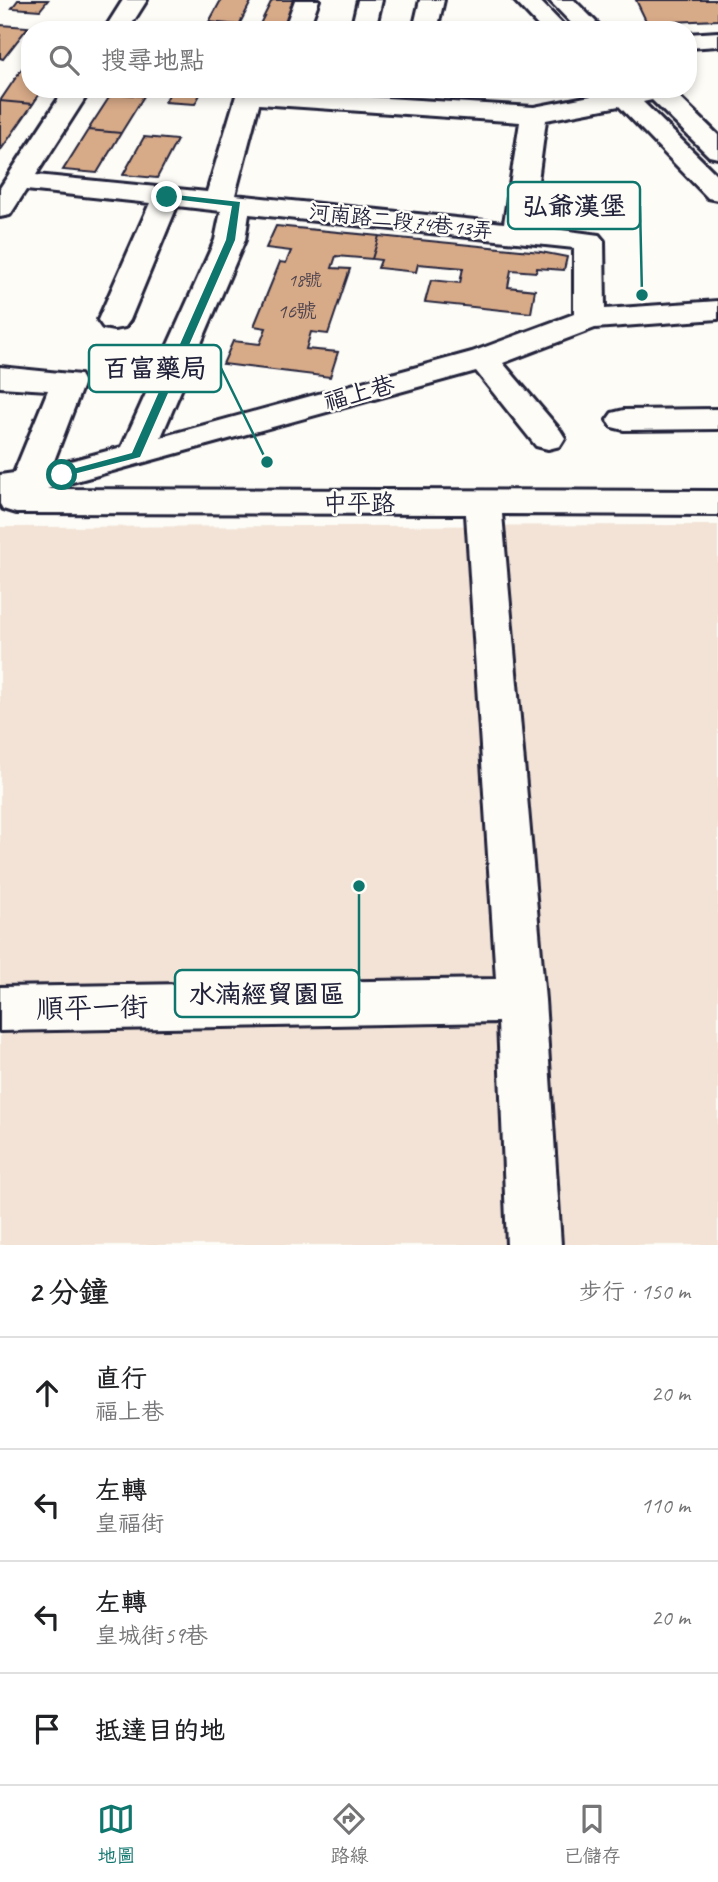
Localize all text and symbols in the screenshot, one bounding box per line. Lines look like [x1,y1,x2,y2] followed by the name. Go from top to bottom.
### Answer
[21,21,697,98] search box
[45,41,83,79] icon: search
[101,44,205,77] text: 搜尋地點
[151,181,182,212] route end
[508,182,640,229] callout: 弘爺漢堡
[522,190,626,223] text: 弘爺漢堡
[308,198,494,244] street label: 河南路二段74巷13弄
[288,269,322,291] house number: 18號
[277,298,317,324] house number: 16號
[89,345,221,392] callout: 百富藥局
[103,352,207,385] text: 百富藥局
[320,369,398,417] street label: 福上巷
[46,459,77,490] route start
[323,488,395,518] street label: 中平路
[175,970,359,1017] callout: 水湳經貿園區
[189,978,345,1011] text: 水湳經貿園區
[36,989,148,1026] street label: 順平一街
[28,1273,109,1311] text: 2 分鐘
[579,1277,690,1306] text: 步行 · 150 m
[95,1362,147,1395] text: 直行
[28,1374,66,1412] icon: ahead
[651,1379,690,1408] text: 20 m
[95,1397,164,1426] text: 福上巷
[95,1474,147,1507] text: 左轉
[28,1486,66,1524] icon: left
[641,1491,690,1520] text: 110 m
[95,1509,164,1538] text: 皇福街
[95,1586,147,1619] text: 左轉
[28,1598,66,1636] icon: left
[651,1603,690,1632] text: 20 m
[95,1621,208,1650] text: 皇城街59巷
[28,1710,66,1748] icon: arrive
[95,1714,225,1747] text: 抵達目的地
[97,1800,136,1868] tab: 地圖
[330,1800,369,1868] tab: 路線
[563,1800,621,1868] tab: 已儲存

